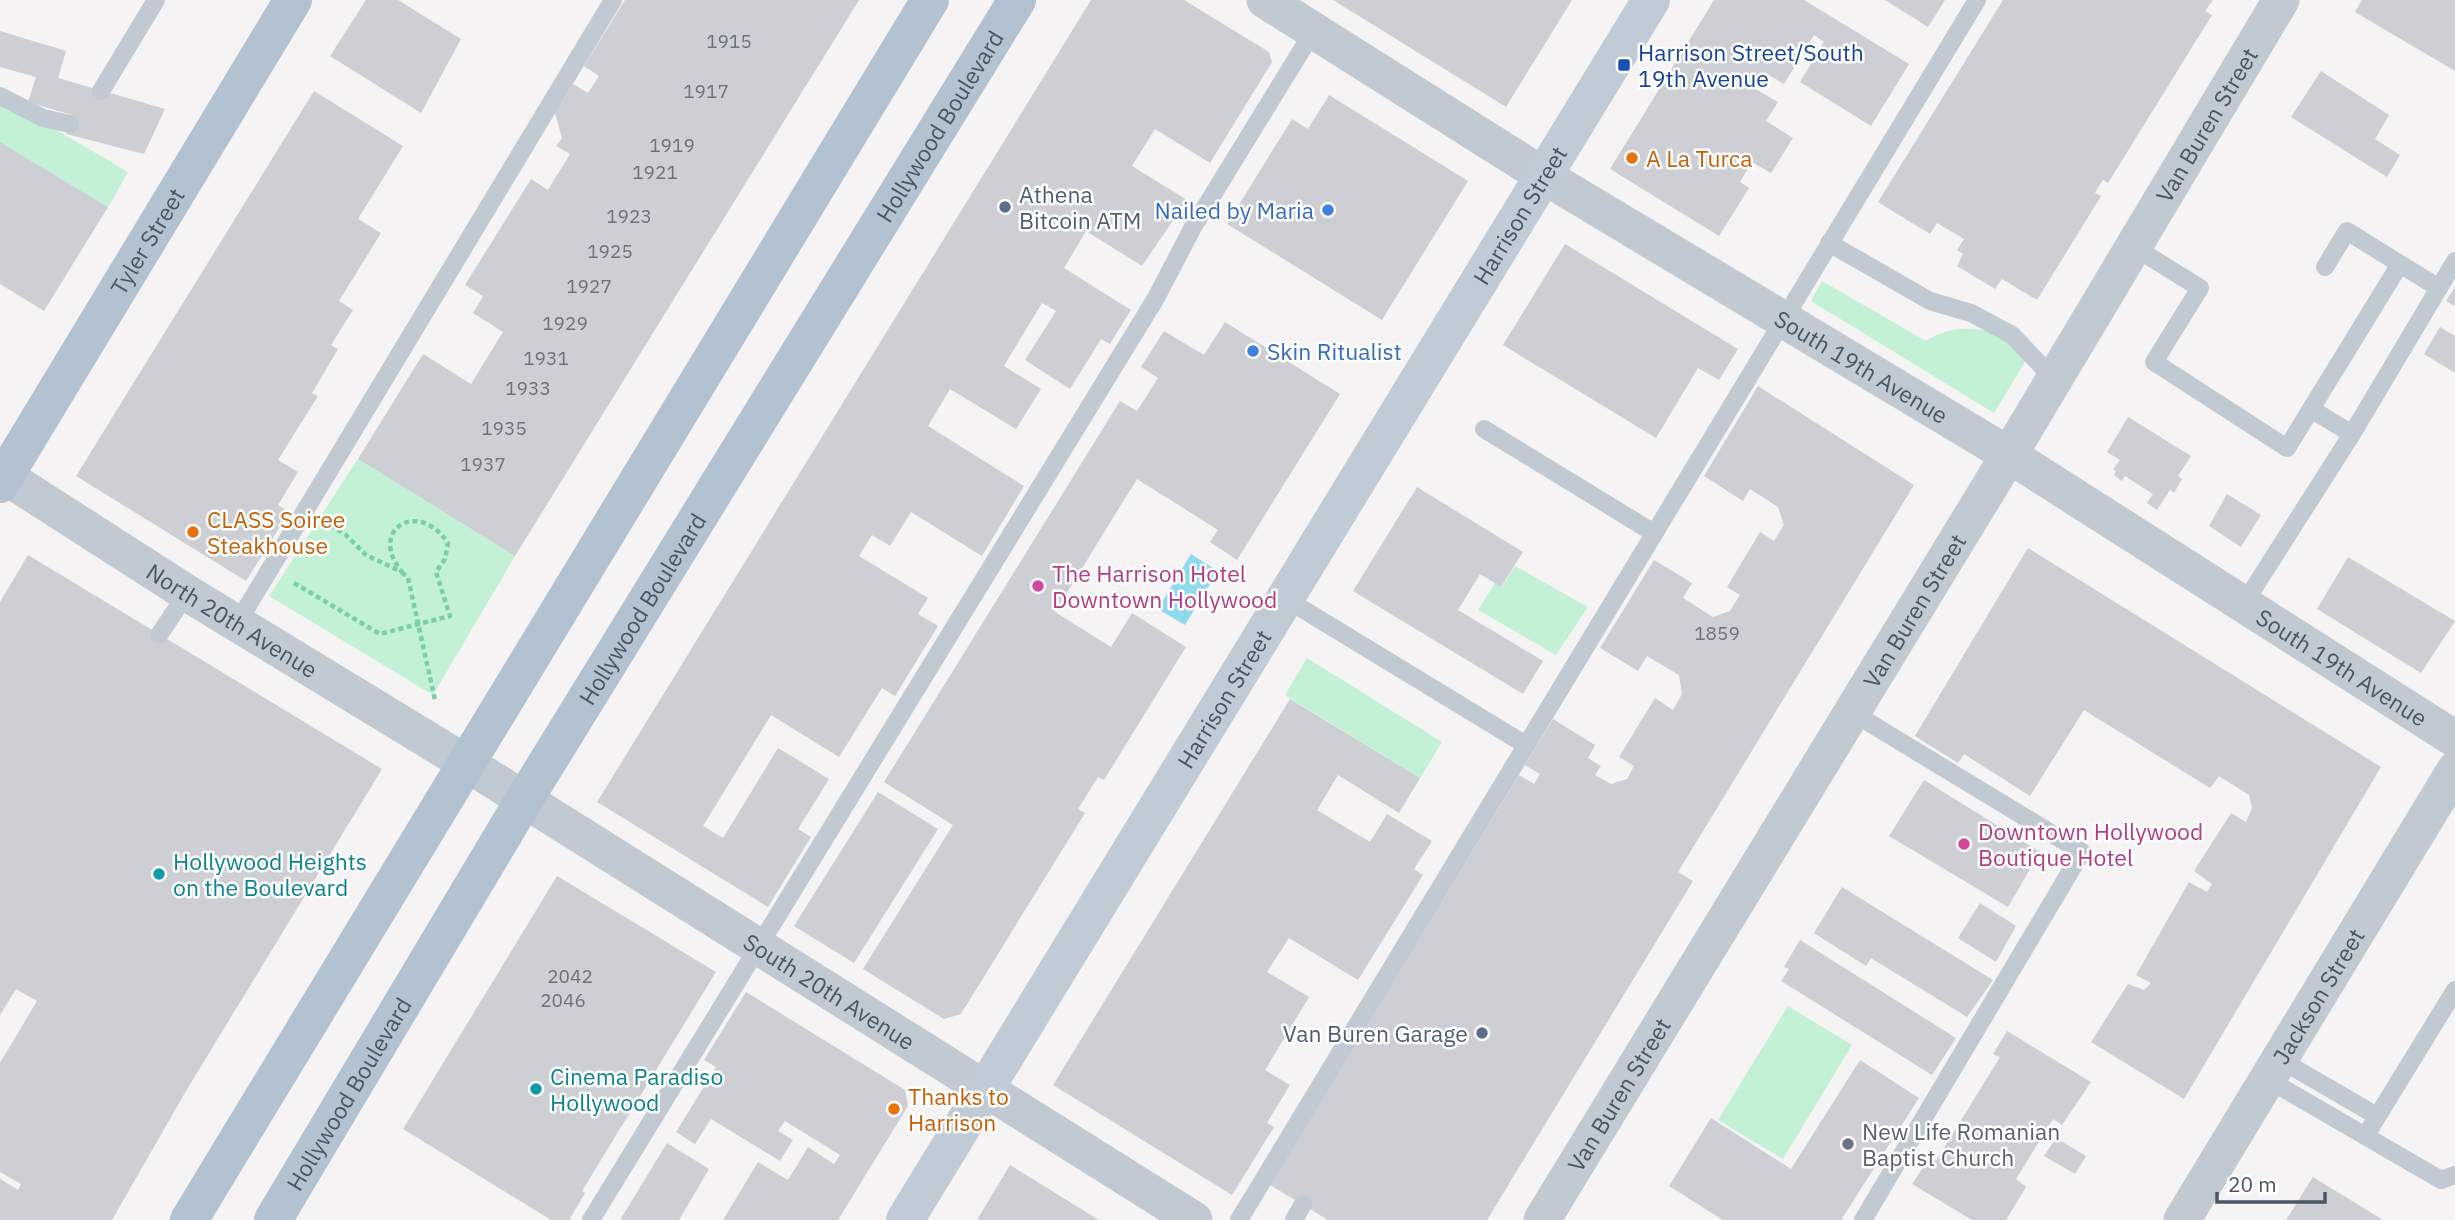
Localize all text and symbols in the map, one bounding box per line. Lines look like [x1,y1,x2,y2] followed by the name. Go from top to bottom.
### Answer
[869,25,1010,227] street label: Hollywood Boulevard
[706,29,752,53] house number: 1915
[1638,37,1864,93] place label: Harrison Street/South 19th Avenue
[2149,42,2264,208] street label: Van Buren Street
[1616,57,1632,73] marker: Harrison Street/South 19th Avenue
[683,79,729,103] house number: 1917
[649,133,695,157] house number: 1919
[1466,140,1573,290] street label: Harrison Street
[1646,143,1753,173] place label: A La Turca
[1624,150,1640,166] marker: A La Turca
[632,160,678,184] house number: 1921
[1019,179,1141,235] place label: Athena Bitcoin ATM
[103,182,191,300] street label: Tyler Street
[1154,195,1314,225] place label: Nailed by Maria
[997,199,1013,215] marker: Athena Bitcoin ATM
[1320,202,1336,218] marker: Nailed by Maria
[606,204,652,228] house number: 1923
[587,239,633,263] house number: 1925
[566,274,612,298] house number: 1927
[1769,303,1954,430] street label: South 19th Avenue
[542,311,588,335] house number: 1929
[1267,336,1402,366] place label: Skin Ritualist
[1245,343,1261,359] marker: Skin Ritualist
[523,346,569,370] house number: 1931
[505,376,551,400] house number: 1933
[481,416,527,440] house number: 1935
[460,452,506,476] house number: 1937
[207,504,345,560] place label: CLASS Soiree Steakhouse
[571,507,712,710] street label: Hollywood Boulevard
[185,524,201,540] marker: CLASS Soiree Steakhouse
[1856,528,1972,693] street label: Van Buren Street
[141,556,323,684] street label: North 20th Avenue
[1052,558,1277,614] place label: The Harrison Hotel Downtown Hollywood
[1030,578,1046,594] marker: The Harrison Hotel Downtown Hollywood
[2251,602,2433,733] street label: South 19th Avenue
[1694,621,1740,645] house number: 1859
[1170,624,1277,774] street label: Harrison Street
[1978,816,2203,872] place label: Downtown Hollywood Boutique Hotel
[1956,836,1972,852] marker: Downtown Hollywood Boutique Hotel
[173,846,367,902] place label: Hollywood Heights on the Boulevard
[151,866,167,882] marker: Hollywood Heights on the Boulevard
[2265,923,2370,1069] street label: Jackson Street
[738,926,921,1056] street label: South 20th Avenue
[547,964,593,988] house number: 2042
[540,988,586,1012] house number: 2046
[279,992,418,1196] street label: Hollywood Boulevard
[1560,1012,1677,1177] street label: Van Buren Street
[1283,1018,1468,1048] place label: Van Buren Garage
[1474,1025,1490,1041] marker: Van Buren Garage
[550,1061,723,1117] place label: Cinema Paradiso Hollywood
[528,1081,544,1097] marker: Cinema Paradiso Hollywood
[908,1081,1009,1137] place label: Thanks to Harrison
[886,1101,902,1117] marker: Thanks to Harrison
[1862,1116,2060,1172] place label: New Life Romanian Baptist Church
[1840,1136,1856,1152] marker: New Life Romanian Baptist Church
[2217,1160,2326,1204] scale bar
[2228,1170,2277,1198] text: 20 m

